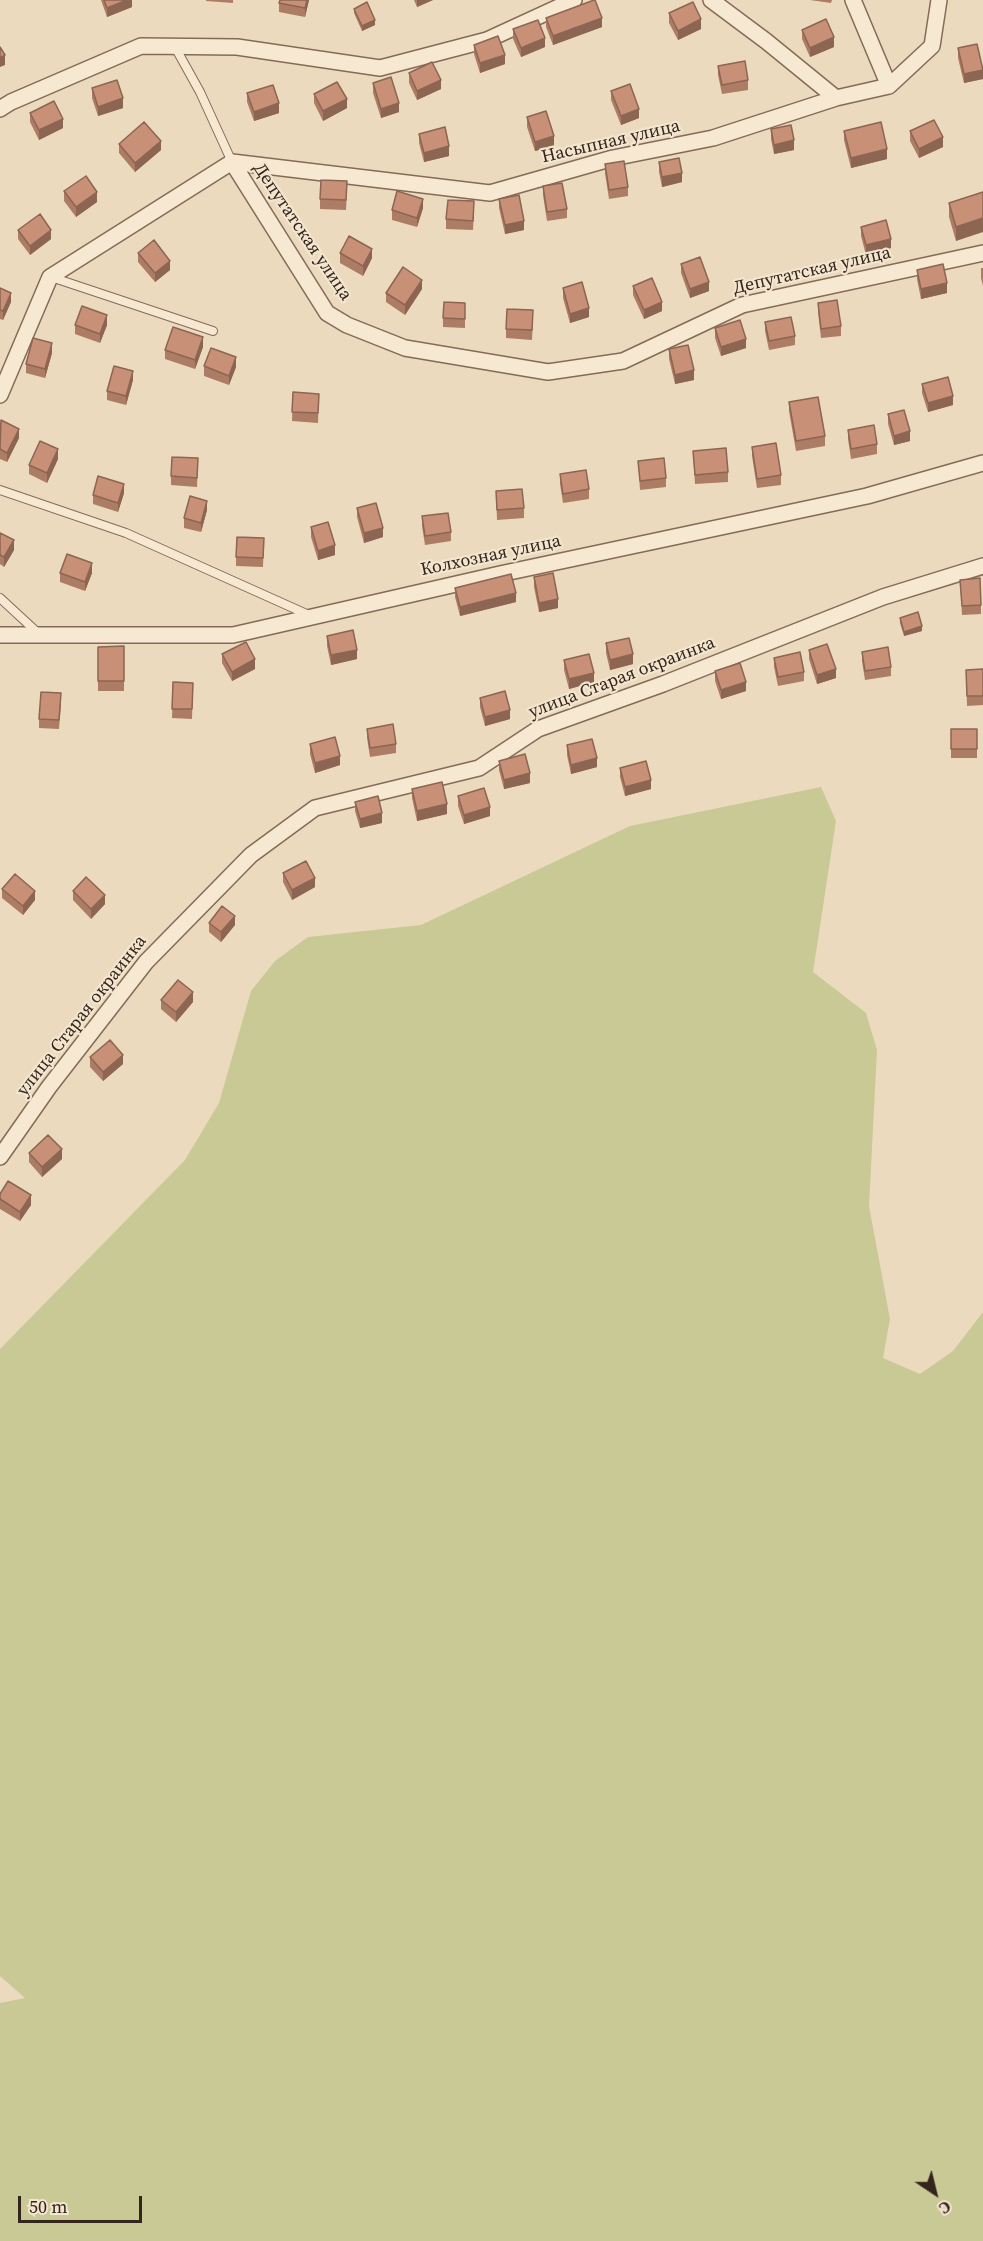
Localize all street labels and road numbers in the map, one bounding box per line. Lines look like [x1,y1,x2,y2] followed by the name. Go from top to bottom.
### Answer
[540,116,682,168] street label: Насыпная улица
[248,159,356,305] street label: Депутатская улица
[731,242,893,300] street label: Депутатская улица
[419,531,563,581] street label: Колхозная улица
[526,632,718,724] street label: улица Старая окраинка
[13,931,151,1101] street label: улица Старая окраинка

